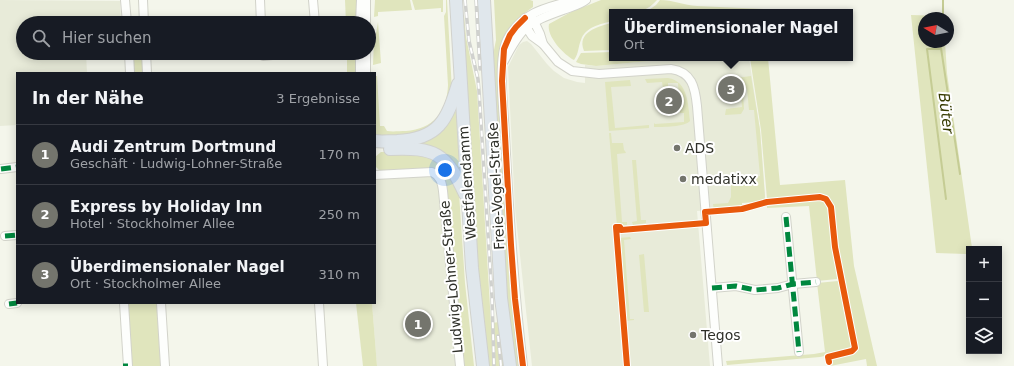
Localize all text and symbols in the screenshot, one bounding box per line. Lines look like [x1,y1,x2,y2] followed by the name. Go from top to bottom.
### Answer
[609,9,853,61] popup
[918,12,954,48] north arrow
[16,16,376,60] search box
[624,19,838,37] text: Überdimensionaler Nagel
[30,27,52,49] icon: search
[62,29,151,47] text: Hier suchen
[624,37,644,52] text: Ort
[718,74,744,104] pin: 3
[656,86,682,116] pin: 2
[32,88,144,108] text: In der Nähe
[276,91,360,106] text: 3 Ergebnisse
[935,92,958,135] water label: Büter
[485,122,507,250] street label: Freie-Vogel-Straße
[455,126,479,240] street label: Westfalendamm
[70,138,276,156] text: Audi Zentrum Dortmund
[685,140,714,156] place label: ADS
[672,143,682,153] marker: ADS
[40,147,50,162] text: 1
[318,147,360,162] text: 170 m
[70,156,282,171] text: Geschäft · Ludwig-Lohner-Straße
[435,160,455,180] your location
[691,171,757,187] place label: medatixx
[678,174,688,184] marker: medatixx
[70,198,263,216] text: Express by Holiday Inn
[436,200,466,354] street label: Ludwig-Lohner-Straße
[40,207,50,222] text: 2
[318,207,360,222] text: 250 m
[70,216,235,231] text: Hotel · Stockholmer Allee
[966,246,1002,354] map controls
[966,246,1002,282] button: +
[70,258,285,276] text: Überdimensionaler Nagel
[40,267,50,282] text: 3
[318,267,360,282] text: 310 m
[70,276,221,291] text: Ort · Stockholmer Allee
[966,282,1002,318] button: −
[405,309,431,339] pin: 1
[966,318,1002,354] button: layers
[700,327,741,343] place label: Tegos
[688,330,698,340] marker: Tegos

